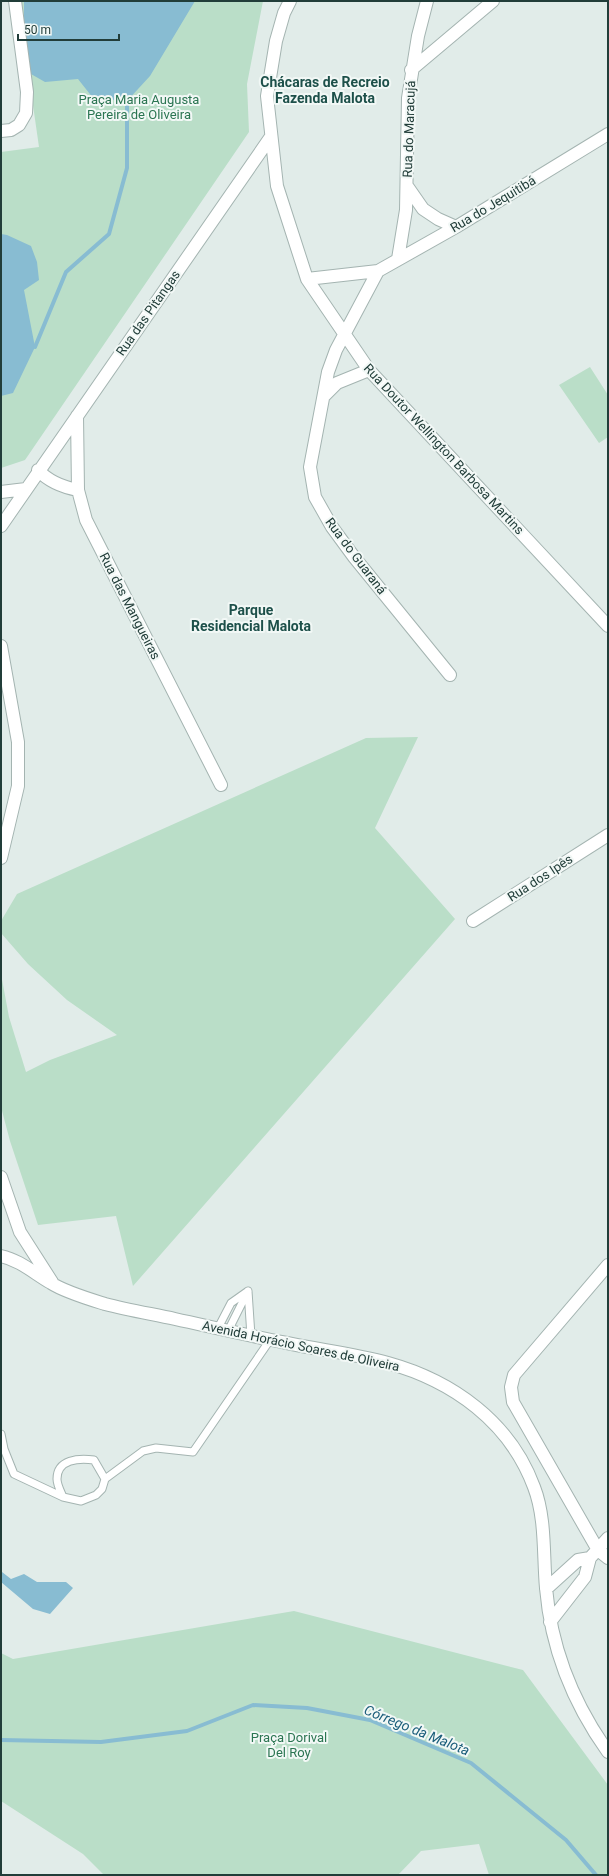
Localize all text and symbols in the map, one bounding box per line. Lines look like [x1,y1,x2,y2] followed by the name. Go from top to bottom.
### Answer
[18,16,119,42] scale bar
[24,23,51,37] text: 50 m
[260,74,390,106] district label: Chácaras de Recreio Fazenda Malota
[400,80,418,178] street label: Rua do Maracujá
[79,92,199,122] park label: Praça Maria Augusta Pereira de Oliveira
[448,173,538,235] street label: Rua do Jequitibá
[113,267,183,359] street label: Rua das Pitangas
[361,361,527,538] street label: Rua Doutor Wellington Barbosa Martins
[322,515,390,597] street label: Rua do Guaraná
[97,550,164,662] street label: Rua das Mangueiras
[191,602,311,634] district label: Parque Residencial Malota
[505,851,576,905] street label: Rua dos Ipês
[201,1318,401,1374] street label: Avenida Horácio Soares de Oliveira
[362,1702,472,1758] water label: Córrego da Malota
[251,1730,327,1760] park label: Praça Dorival Del Roy

